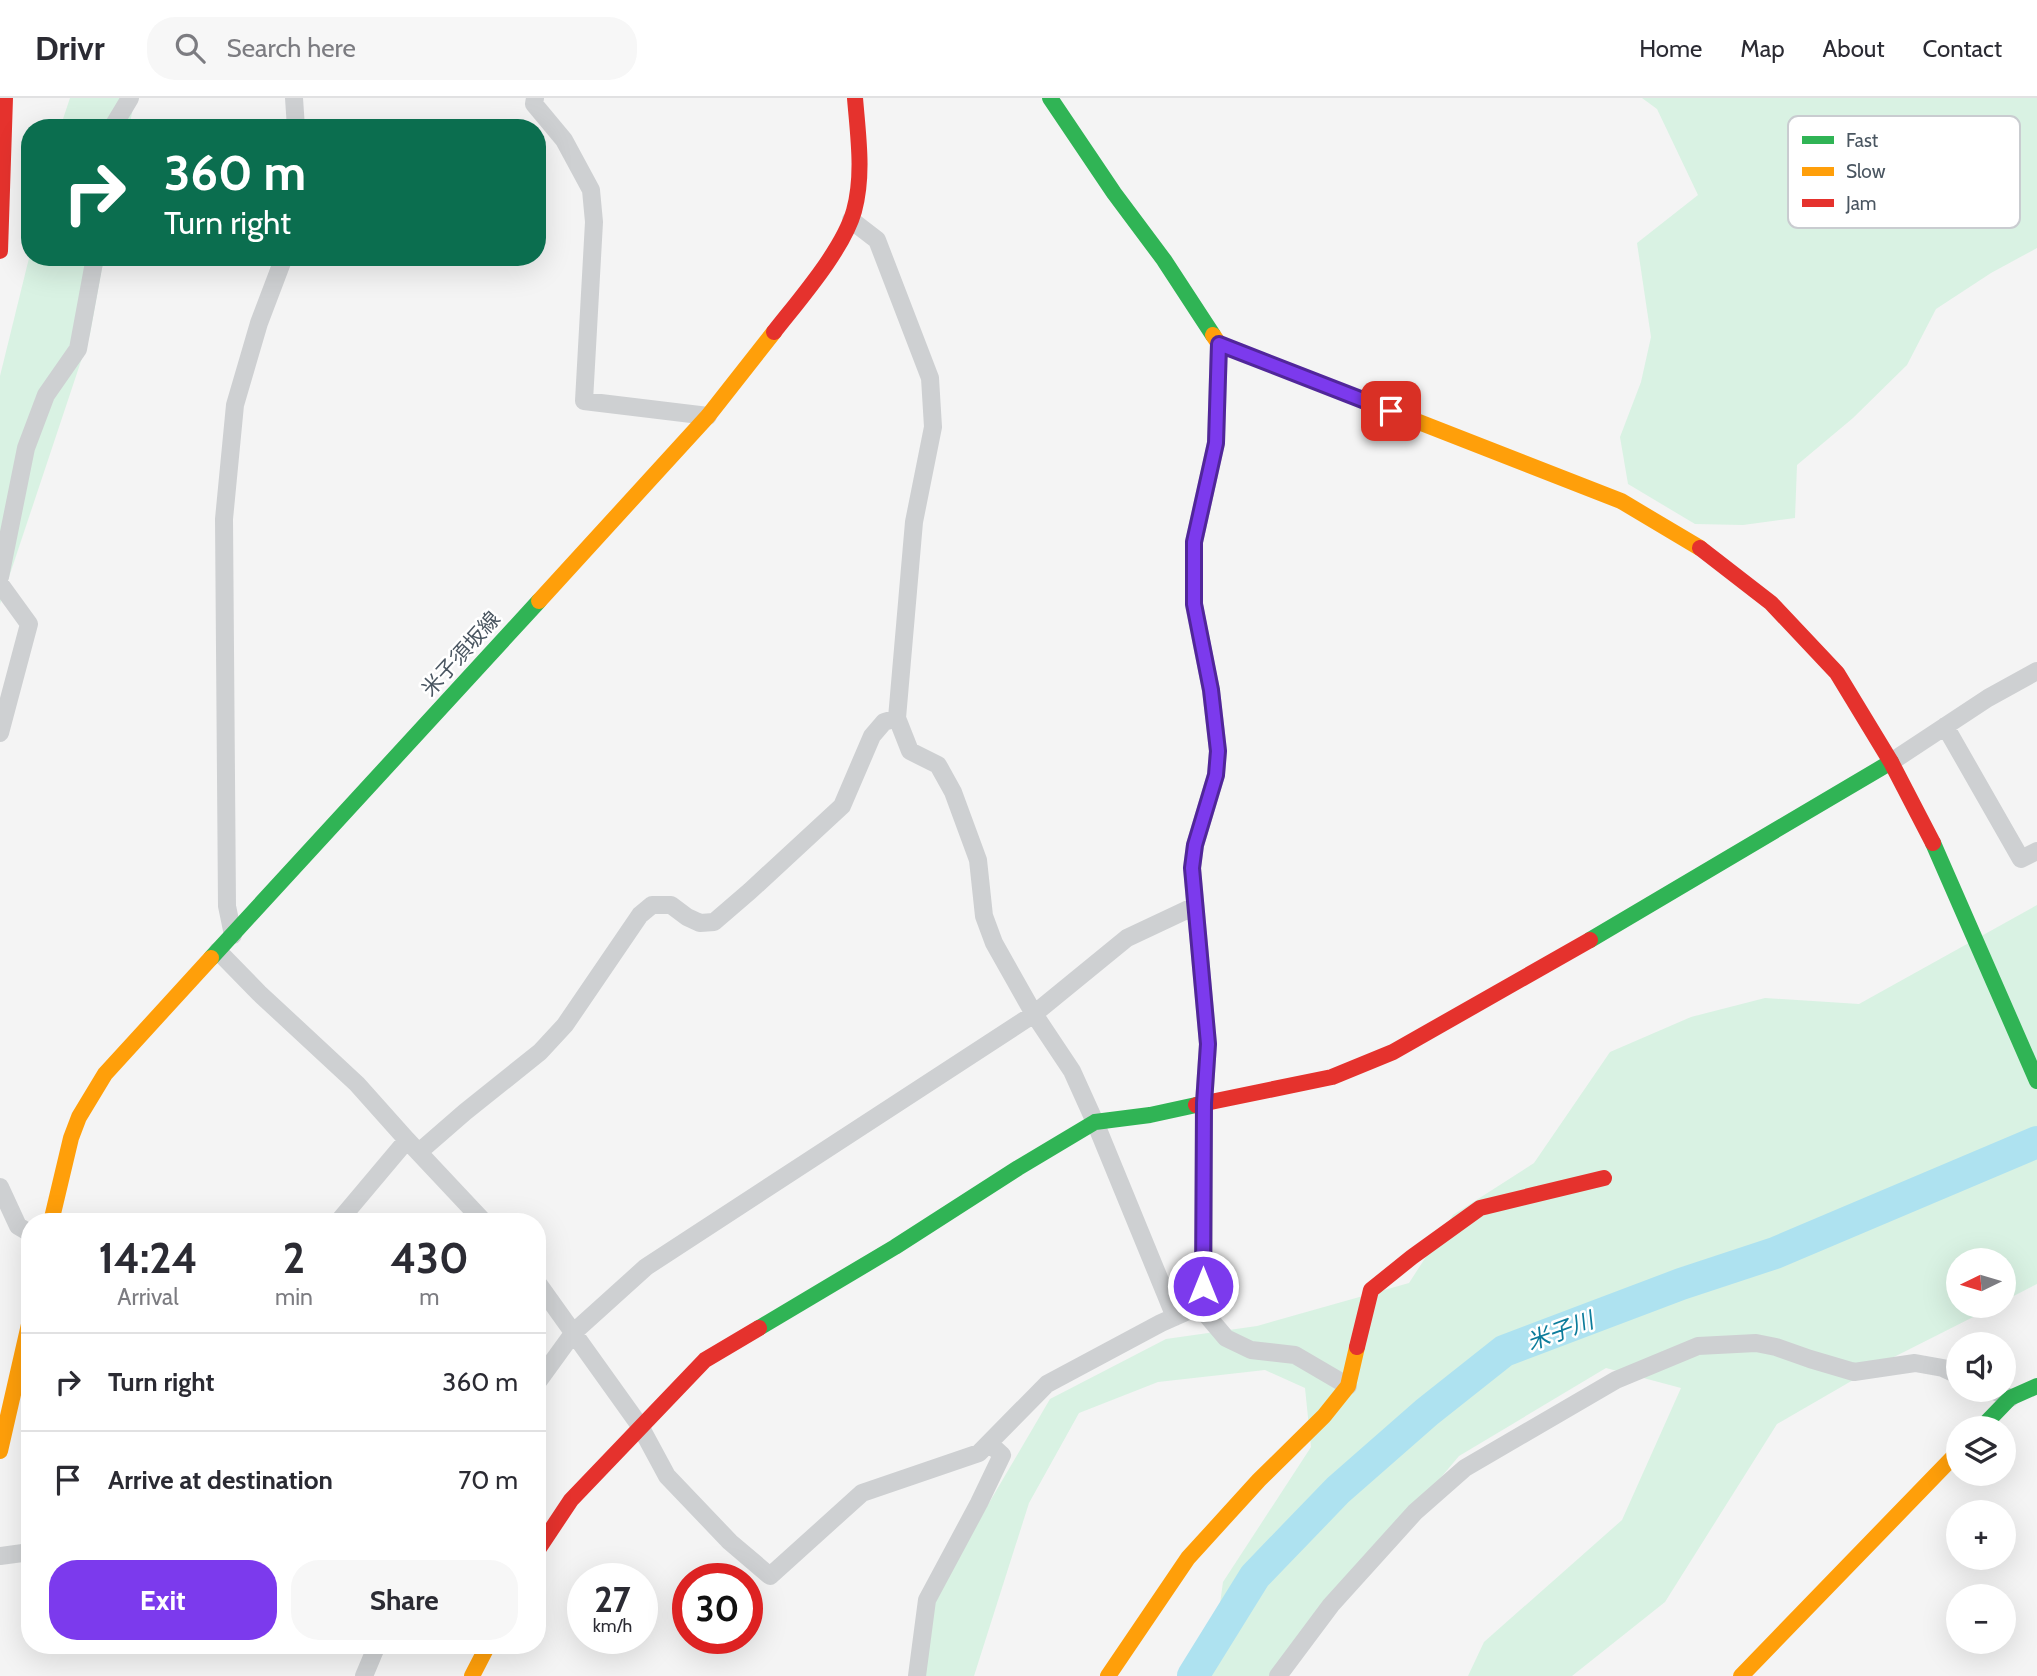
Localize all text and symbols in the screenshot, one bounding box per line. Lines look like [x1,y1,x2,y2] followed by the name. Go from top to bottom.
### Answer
[147,17,637,80] search box
[35,28,105,68] text: Drivr
[171,29,209,67] icon: search
[227,32,356,64] text: Search here
[1639,34,1702,63] text: Home
[1740,34,1785,63] text: Map
[1823,34,1885,63] text: About
[1923,34,2002,63] text: Contact
[1788,116,2020,228] legend
[1846,129,1879,152] text: Fast
[164,143,306,202] text: 360 m
[49,147,140,238] icon: right
[1846,160,1886,183] text: Slow
[1845,192,1876,215] text: Jam
[164,203,291,242] text: Turn right
[1361,381,1421,441] pin
[1372,392,1410,430] icon: arrive
[416,606,505,701] street label: 米子須坂線
[98,1232,198,1284] text: 14:24
[283,1232,305,1284] text: 2
[390,1232,469,1284] text: 430
[1946,1248,2016,1318] north arrow
[1946,1248,2016,1654] map controls
[1166,1249,1240,1323] position arrow
[117,1283,179,1311] text: Arrival
[275,1283,313,1311] text: min
[419,1283,440,1311] text: m
[1523,1305,1600,1356] water label: 米子川
[1946,1332,2016,1402] button: sound
[49,1363,87,1401] icon: right
[108,1366,214,1398] text: Turn right
[442,1366,518,1398] text: 360 m
[1946,1416,2016,1486] button: layers
[49,1461,87,1499] icon: arrive
[108,1464,333,1496] text: Arrive at destination
[458,1464,518,1496] text: 70 m
[1946,1500,2016,1570] button: +
[49,1560,277,1640] button: Exit
[291,1560,518,1640] button: Share
[672,1563,763,1654] speed limit sign: 30
[594,1578,631,1621] text: 27
[1946,1584,2016,1654] button: −
[593,1615,632,1637] text: km/h

